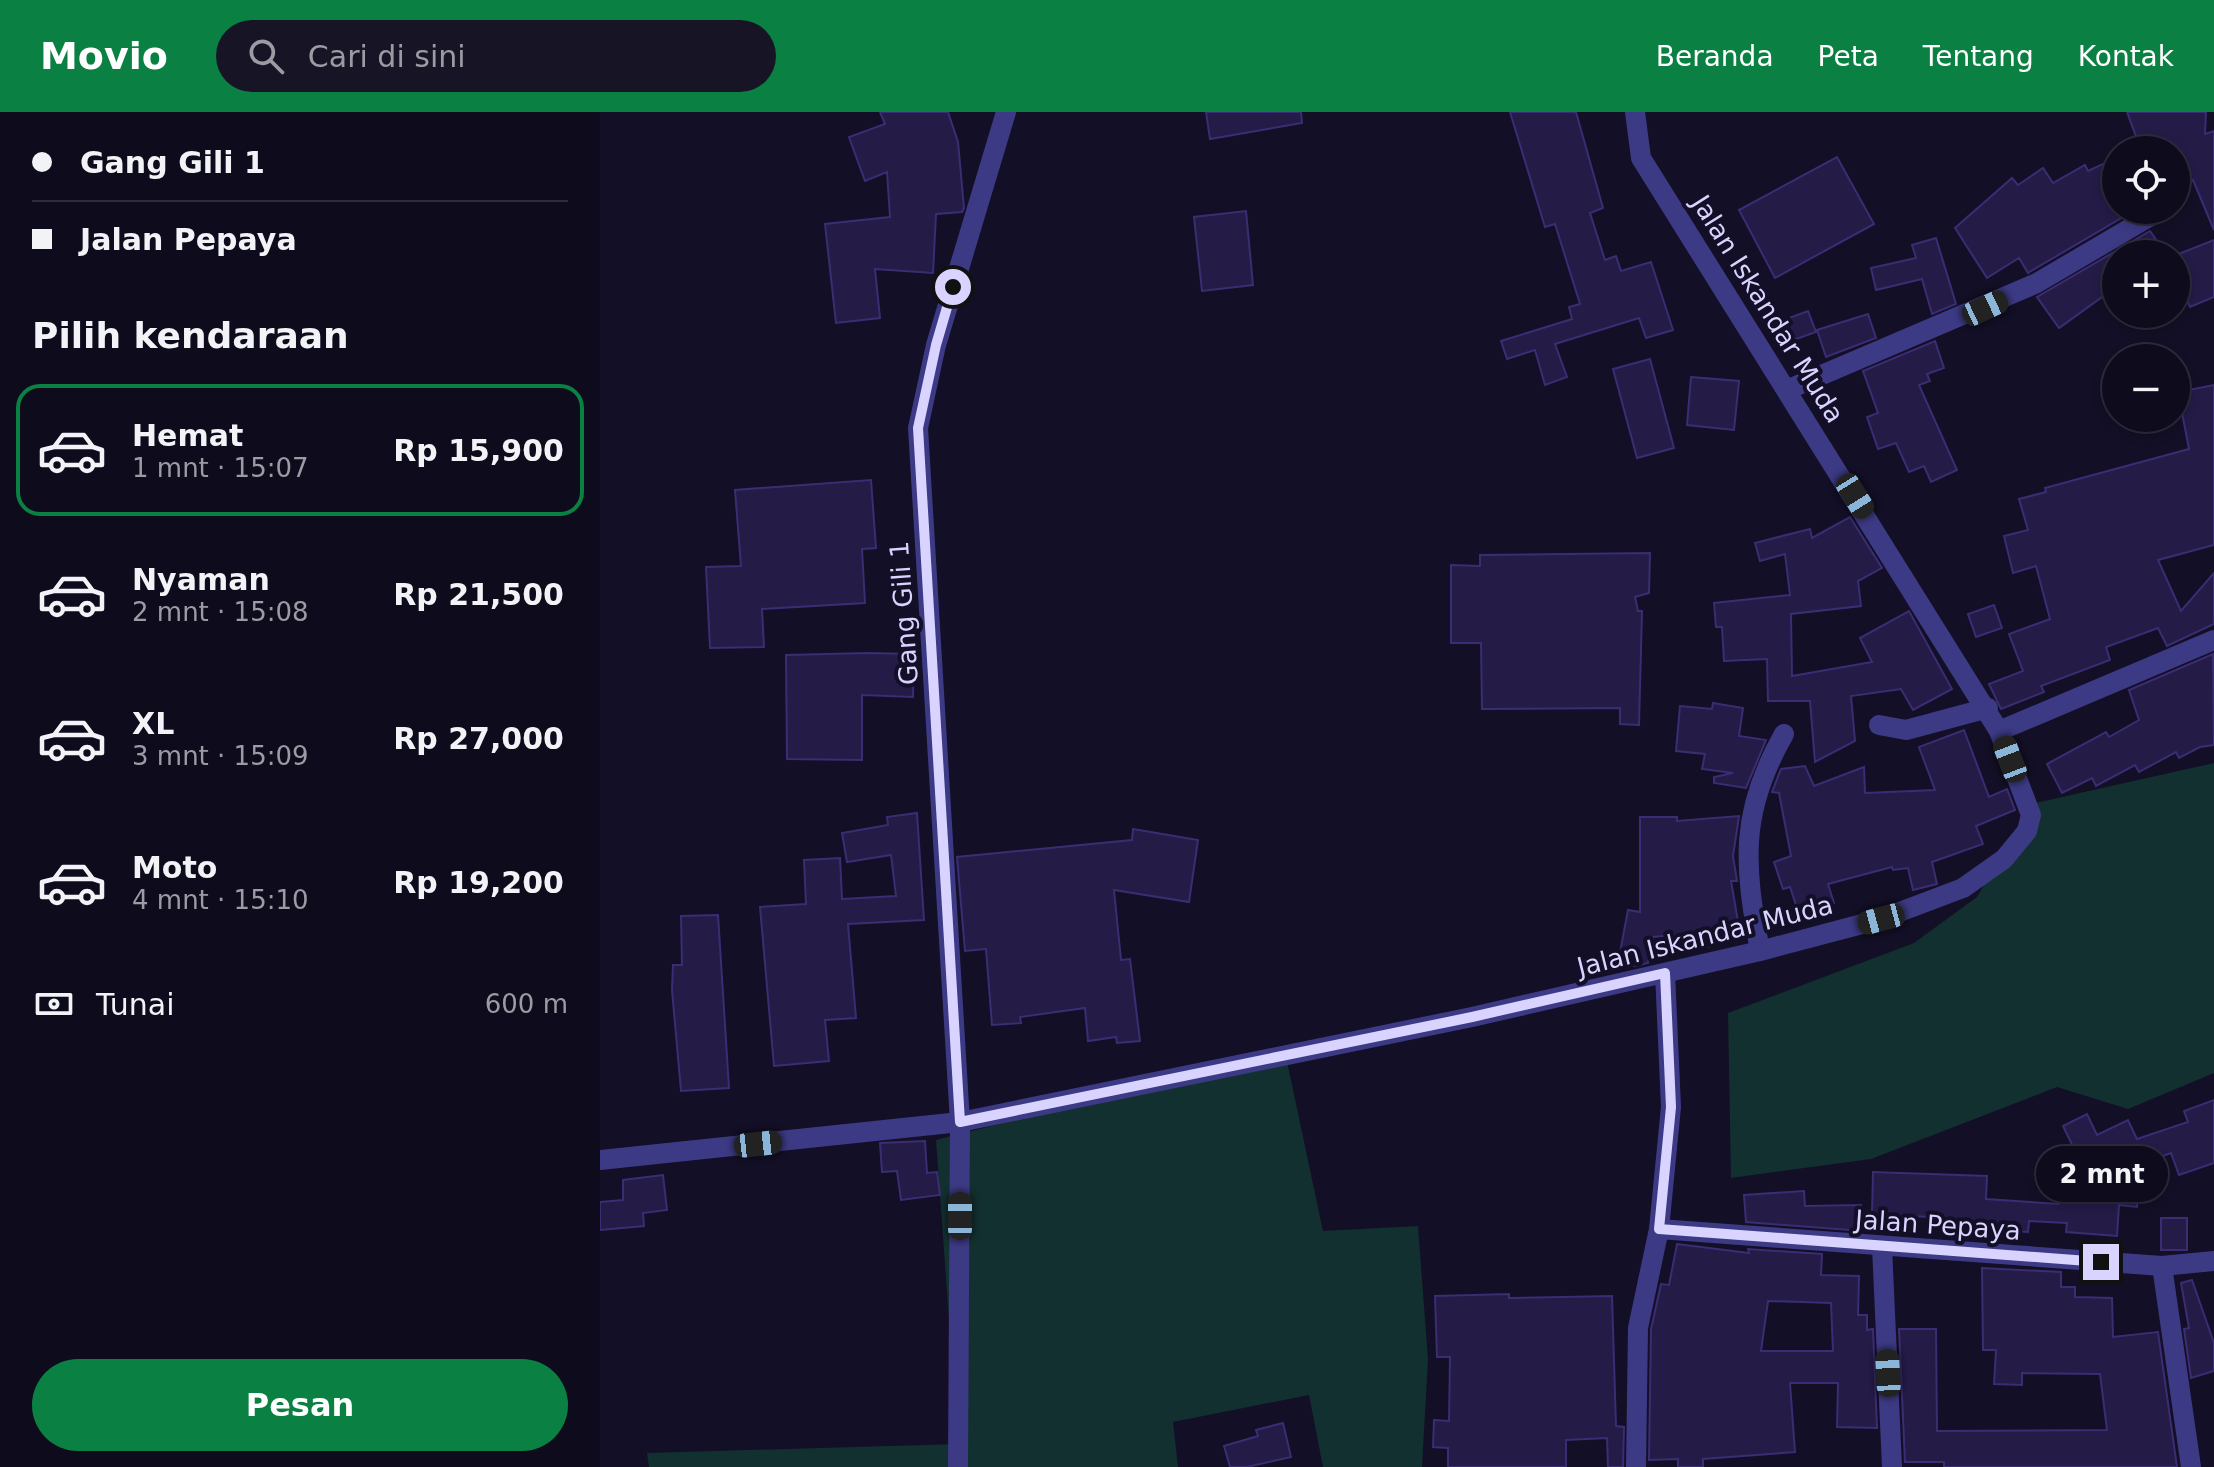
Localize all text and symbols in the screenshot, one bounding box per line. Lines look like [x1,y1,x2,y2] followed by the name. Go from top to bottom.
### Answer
[216,20,776,92] search box
[40,34,168,78] text: Movio
[244,34,288,78] icon: search
[308,39,466,74] text: Cari di sini
[1656,40,1774,73] text: Beranda
[1818,40,1879,73] text: Peta
[1923,40,2034,73] text: Tentang
[2078,40,2174,73] text: Kontak
[2102,136,2190,432] map controls
[2102,136,2190,224] button: locate
[80,145,265,180] text: Gang Gili 1
[1685,188,1850,428] street label: Jalan Iskandar Muda
[80,222,297,257] text: Jalan Pepaya
[2102,240,2190,328] button: +
[935,269,971,305] route start
[1958,287,2012,329] car
[32,315,349,356] text: Pilih kendaraan
[2102,344,2190,432] button: −
[36,414,108,486] icon: car
[132,418,243,453] text: Hemat
[393,433,564,468] text: Rp 15,900
[132,453,309,483] text: 1 mnt · 15:07
[1832,469,1878,523] car
[884,540,924,686] street label: Gang Gili 1
[36,558,108,630] icon: car
[132,562,270,597] text: Nyaman
[393,577,564,612] text: Rp 21,500
[132,597,309,627] text: 2 mnt · 15:08
[36,702,108,774] icon: car
[132,706,174,741] text: XL
[393,721,564,756] text: Rp 27,000
[1990,732,2030,786] car
[132,741,309,771] text: 3 mnt · 15:09
[36,846,108,918] icon: car
[132,850,217,885] text: Moto
[393,865,564,900] text: Rp 19,200
[132,885,309,915] text: 4 mnt · 15:10
[1572,890,1836,983] street label: Jalan Iskandar Muda
[1855,901,1907,937] car
[32,982,76,1026] icon: cash
[96,987,175,1022] text: Tunai
[485,989,568,1019] text: 600 m
[733,1130,783,1158] car
[2035,1146,2167,1202] callout: 2 mnt
[2059,1159,2145,1189] text: 2 mnt
[948,1192,972,1240] car
[1852,1204,2022,1246] street label: Jalan Pepaya
[2083,1244,2119,1280] route end
[1875,1348,1901,1398] car
[32,1359,568,1451] button: Pesan

